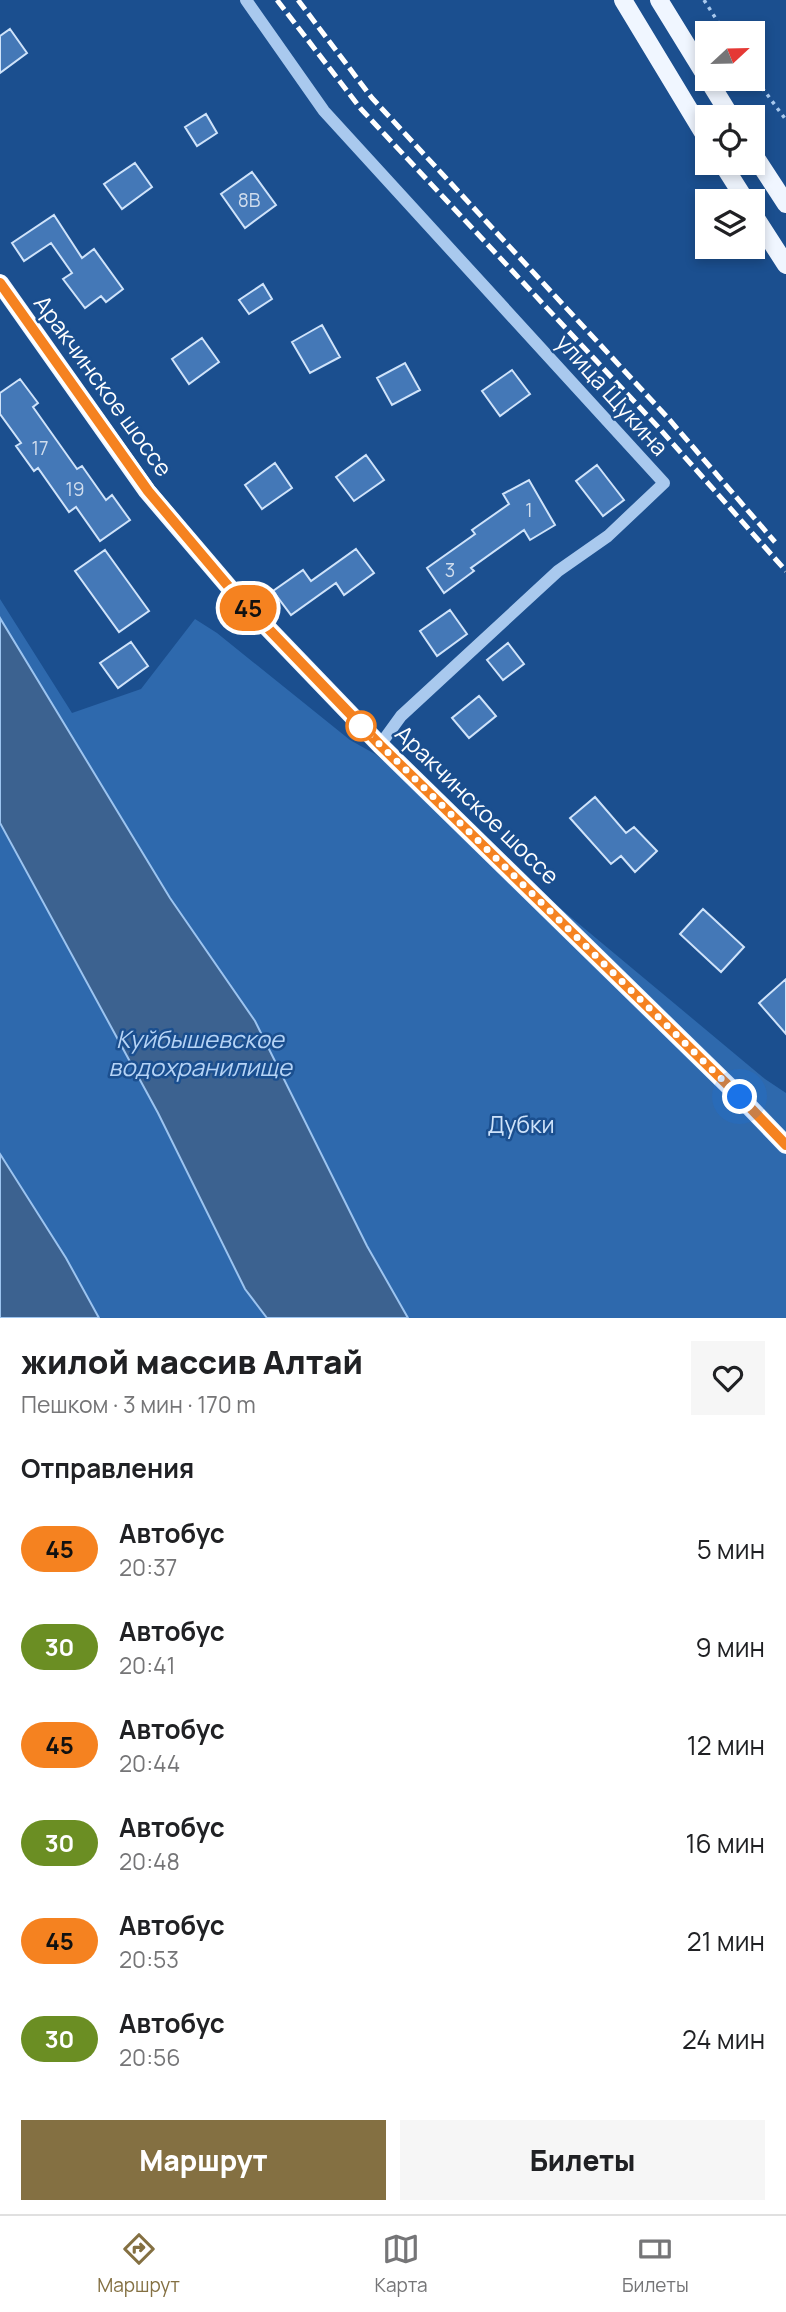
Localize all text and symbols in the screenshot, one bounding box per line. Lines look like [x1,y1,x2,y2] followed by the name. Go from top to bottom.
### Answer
[695,21,765,91] north arrow
[695,21,765,259] map controls
[695,105,765,175] button: locate
[238,187,261,213] house number: 8В
[695,189,765,259] button: layers
[27,288,180,482] street label: Аракчинское шоссе
[549,326,676,462] street label: улица Щукина
[32,435,48,461] house number: 17
[65,476,85,502] house number: 19
[525,497,533,523] house number: 1
[445,557,455,583] house number: 3
[216,585,280,631] line badge: 45
[234,591,262,624] text: 45
[346,711,376,741] unlabelled marker
[389,717,567,891] street label: Аракчинское шоссе
[108,1022,294,1083] water label: Куйбышевское водохранилище
[722,1079,757,1114] your location
[488,1108,555,1140] park label: Дубки
[21,1339,363,1384] text: жилой массив Алтай
[691,1341,765,1415] button: heart
[21,1388,256,1420] text: Пешком · 3 мин · 170 m
[21,1450,194,1486] text: Отправления
[119,1515,225,1551] text: Автобус
[697,1531,765,1567] text: 5 мин
[45,1532,74,1565] text: 45
[119,1551,177,1583] text: 20:37
[119,1613,225,1649] text: Автобус
[696,1629,765,1665] text: 9 мин
[45,1630,74,1663] text: 30
[119,1649,176,1681] text: 20:41
[119,1711,225,1747] text: Автобус
[687,1727,765,1763] text: 12 мин
[45,1728,74,1761] text: 45
[119,1747,180,1779] text: 20:44
[119,1809,225,1845] text: Автобус
[685,1825,765,1861] text: 16 мин
[45,1826,74,1859] text: 30
[119,1845,180,1877] text: 20:48
[119,1907,225,1943] text: Автобус
[687,1923,765,1959] text: 21 мин
[45,1924,74,1957] text: 45
[119,1943,179,1975] text: 20:53
[119,2005,225,2041] text: Автобус
[682,2021,765,2057] text: 24 мин
[45,2022,74,2055] text: 30
[119,2041,181,2073] text: 20:56
[21,2120,386,2200] button: Маршрут
[400,2120,765,2200] button: Билеты
[97,2230,180,2298] tab: Маршрут
[375,2230,428,2298] tab: Карта
[622,2230,689,2298] tab: Билеты

